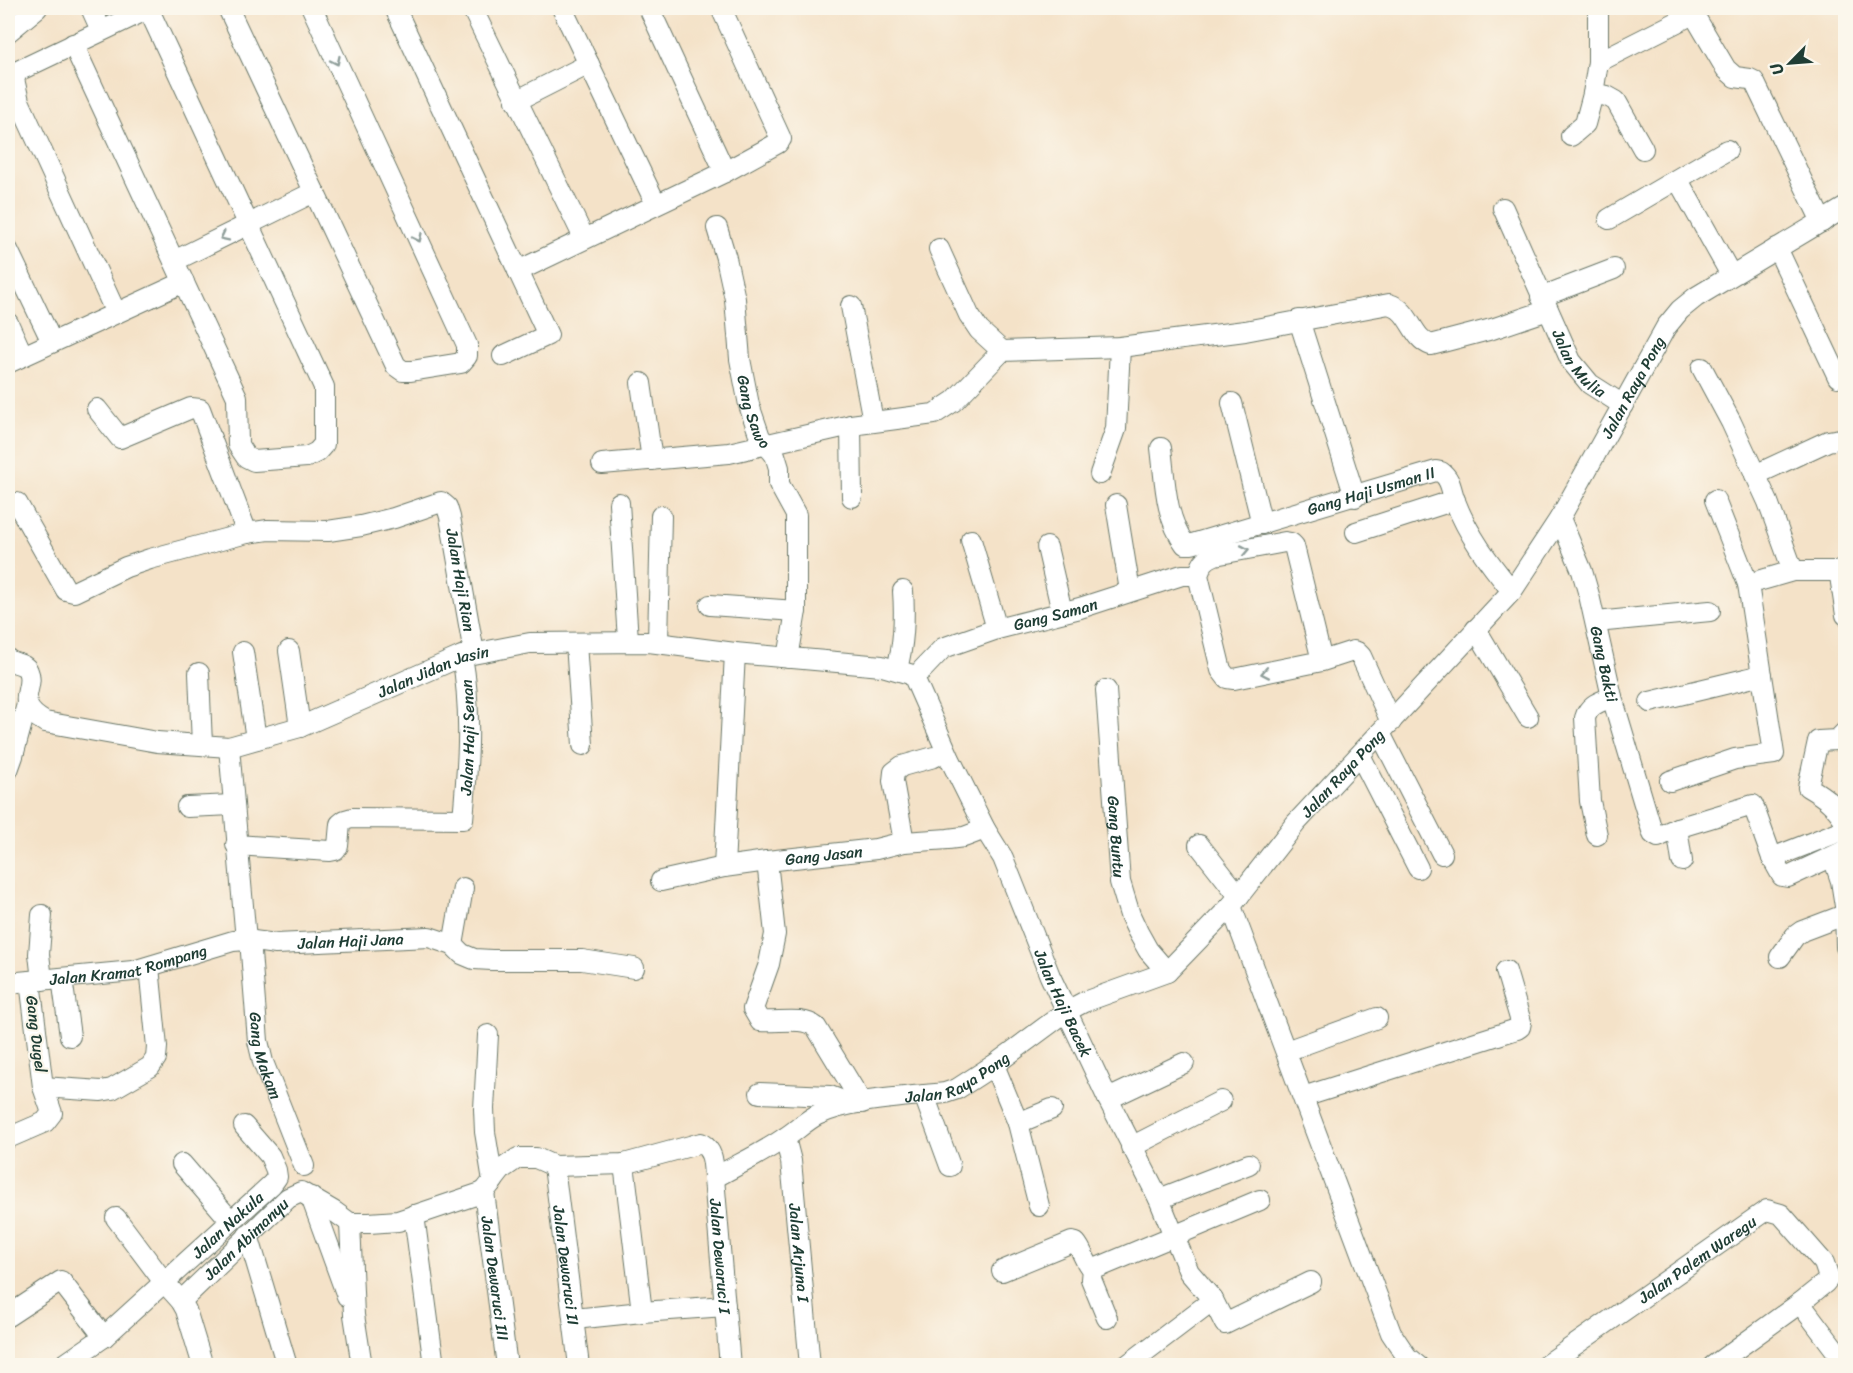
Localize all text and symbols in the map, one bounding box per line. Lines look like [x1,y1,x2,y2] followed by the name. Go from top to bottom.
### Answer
[1760,33,1820,93] north arrow
[329,54,341,65] one-way arrow
[1761,57,1792,80] text: U
[220,229,231,241] one-way arrow
[411,231,423,242] one-way arrow
[1543,324,1613,406] street label: Jalan Mulia
[1593,331,1673,445] street label: Jalan Raya Pong
[728,372,778,456] street label: Gang Sawo
[1303,458,1439,524] street label: Gang Haji Usman II
[437,525,484,634] street label: Jalan Haji Rian
[1239,544,1249,557] one-way arrow
[1010,589,1102,639] street label: Gang Saman
[1581,623,1627,706] street label: Gang Bakti
[372,637,492,707] street label: Jalan Jidan Jasin
[1260,665,1270,678] one-way arrow
[451,678,483,797] street label: Jalan Haji Senan
[1293,722,1392,825] street label: Jalan Raya Pong
[1099,795,1134,879] street label: Gang Buntu
[784,837,864,874] street label: Gang Jasan
[296,924,404,958] street label: Jalan Haji Jana
[47,936,211,994] street label: Jalan Kramat Rompang
[1025,944,1100,1063] street label: Jalan Haji Bacek
[17,994,56,1075] street label: Gang Dugel
[241,1011,290,1104] street label: Gang Makam
[903,1044,1016,1112] street label: Jalan Raya Pong
[184,1183,271,1267] street label: Jalan Nakula
[196,1190,296,1288] street label: Jalan Abimanyu
[701,1197,740,1317] street label: Jalan Dewaruci I
[780,1201,818,1305] street label: Jalan Arjuna I
[544,1203,588,1327] street label: Jalan Dewaruci II
[1631,1207,1763,1312] street label: Jalan Palem Waregu
[472,1213,517,1342] street label: Jalan Dewaruci III

